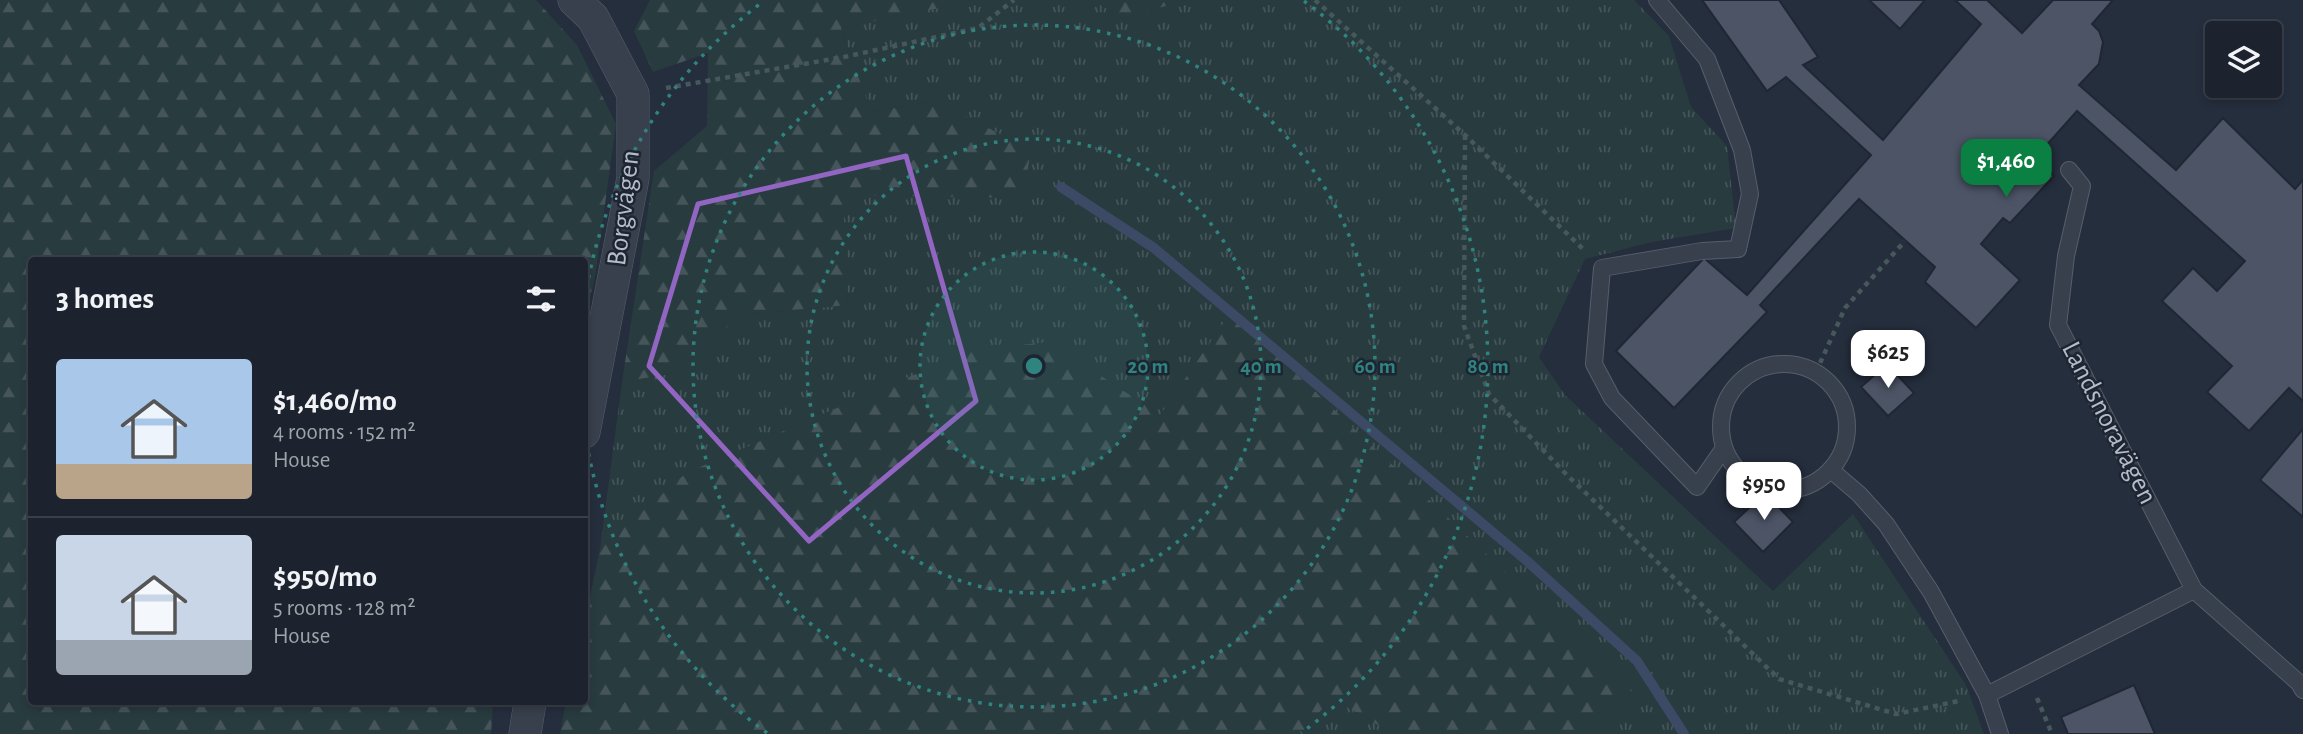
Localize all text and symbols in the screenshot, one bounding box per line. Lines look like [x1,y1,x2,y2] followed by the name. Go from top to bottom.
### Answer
[2205,21,2282,98] map controls
[2205,21,2282,98] button: layers
[1949,140,2063,199] pin: $1,460
[603,149,645,267] street label: Borgvägen
[1977,150,2035,173] text: $1,460
[522,280,560,318] icon: filters
[56,284,154,314] text: 3 homes
[1847,330,1929,390] pin: $625
[2056,337,2162,509] street label: Landsnoravägen
[1867,341,1909,364] text: $625
[1022,354,1046,378] centre of rings
[1128,356,1168,377] text: 20 m
[1240,356,1282,377] text: 40 m
[1354,356,1396,377] text: 60 m
[1467,356,1509,377] text: 80 m
[273,386,397,416] text: $1,460/mo
[112,387,196,471] icon: home
[273,421,416,444] text: 4 rooms · 152 m²
[273,449,330,472] text: House
[1723,462,1805,522] pin: $950
[1742,473,1786,496] text: $950
[273,562,377,592] text: $950/mo
[112,563,196,647] icon: home
[273,597,415,620] text: 5 rooms · 128 m²
[273,625,330,648] text: House

